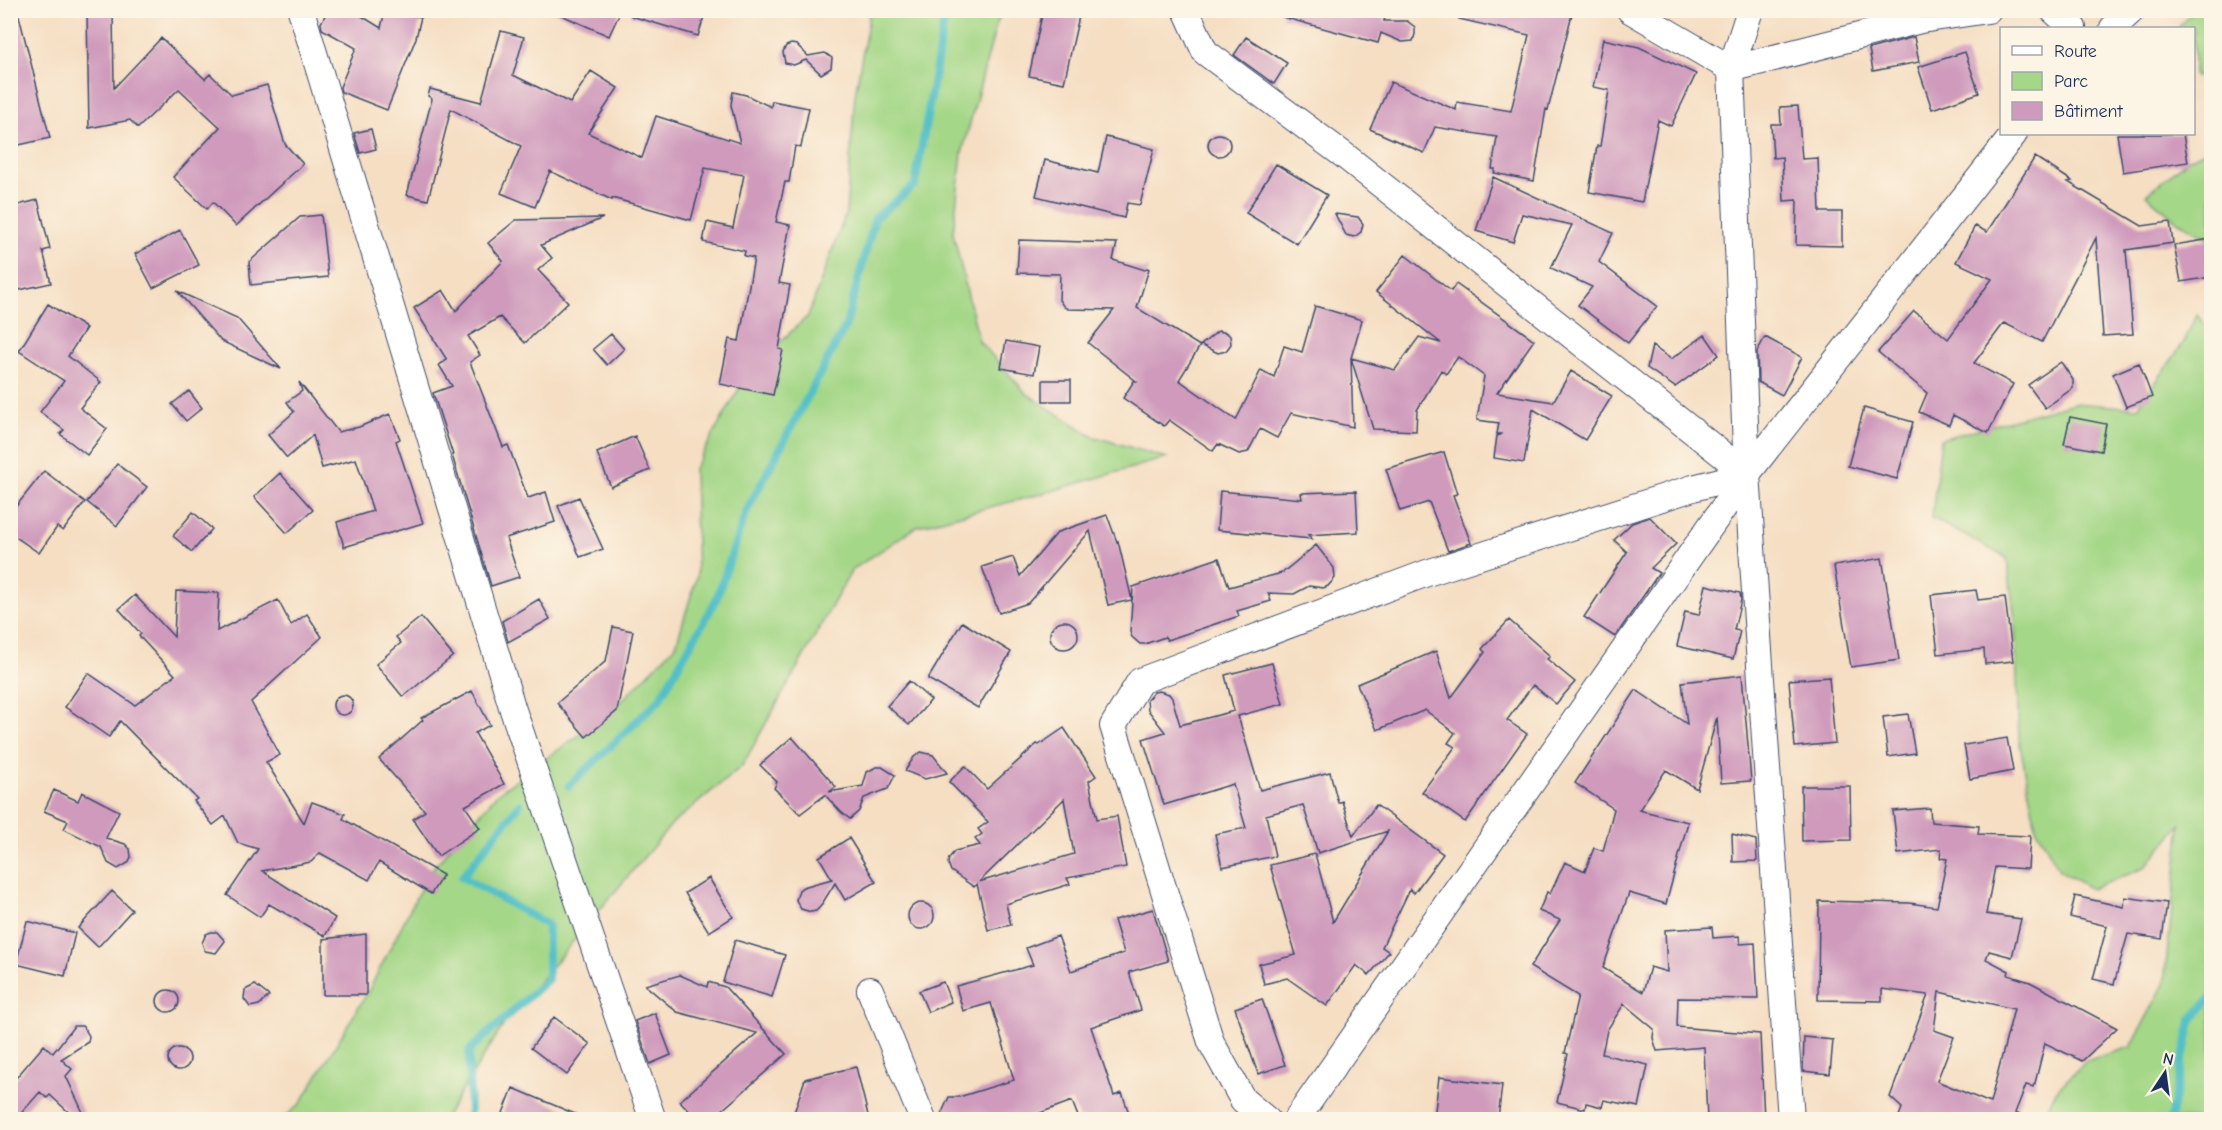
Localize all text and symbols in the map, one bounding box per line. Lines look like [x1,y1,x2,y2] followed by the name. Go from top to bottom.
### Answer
[2000,27,2195,135] legend
[2054,41,2097,62] text: Route
[2054,71,2088,92] text: Parc
[2054,101,2124,122] text: Bâtiment
[2135,1043,2195,1103] north arrow
[2161,1049,2175,1069] text: N

